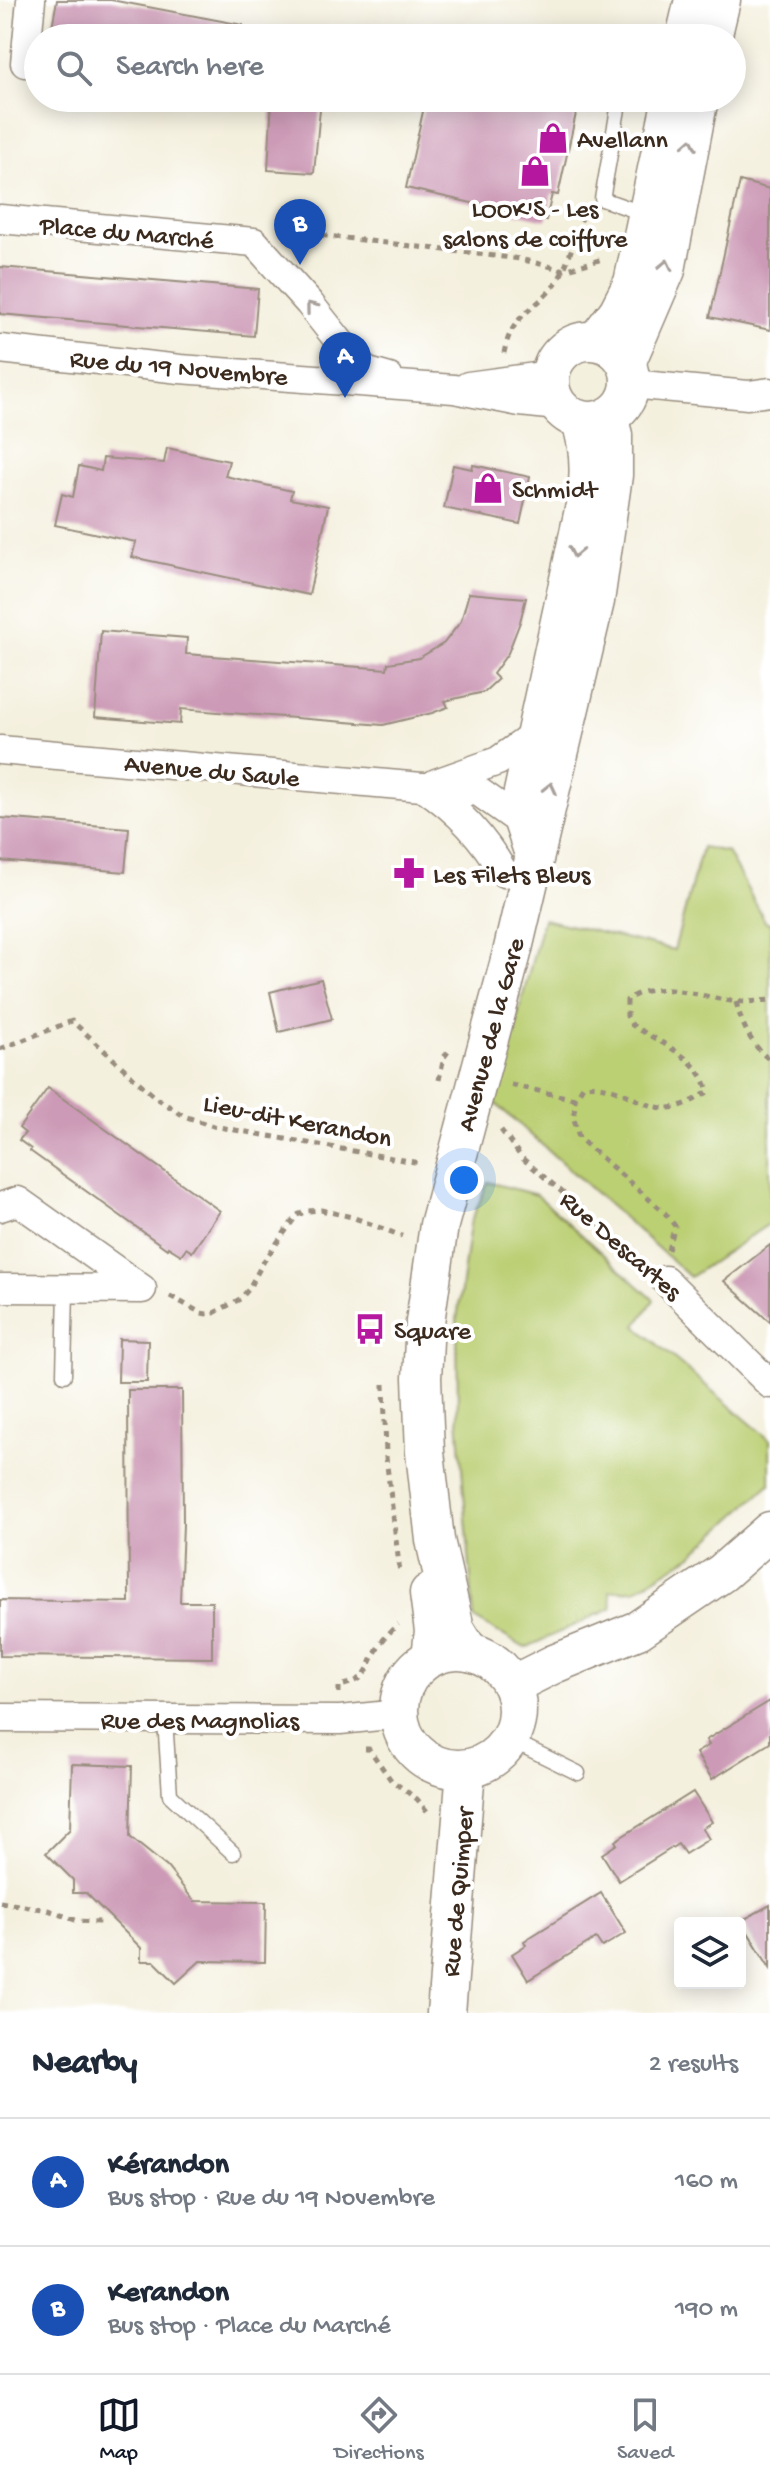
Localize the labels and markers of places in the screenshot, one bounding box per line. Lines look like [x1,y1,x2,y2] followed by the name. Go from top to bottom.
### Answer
[536,121,570,155] shop icon: Avellann
[577,127,668,158] place label: Avellann
[518,154,552,188] shop icon: LOOK'S - Les salons de coiffure
[443,196,628,257] place label: LOOK'S - Les salons de coiffure
[274,199,326,265] pin: B
[319,332,371,398] pin: A
[471,471,505,505] shop icon: Schmidt
[512,477,599,508] place label: Schmidt
[392,856,426,890] pharmacy icon: Les Filets Bleus
[433,862,592,893] place label: Les Filets Bleus
[353,1312,387,1346] bus stop icon: Square
[394,1318,471,1349] place label: Square

